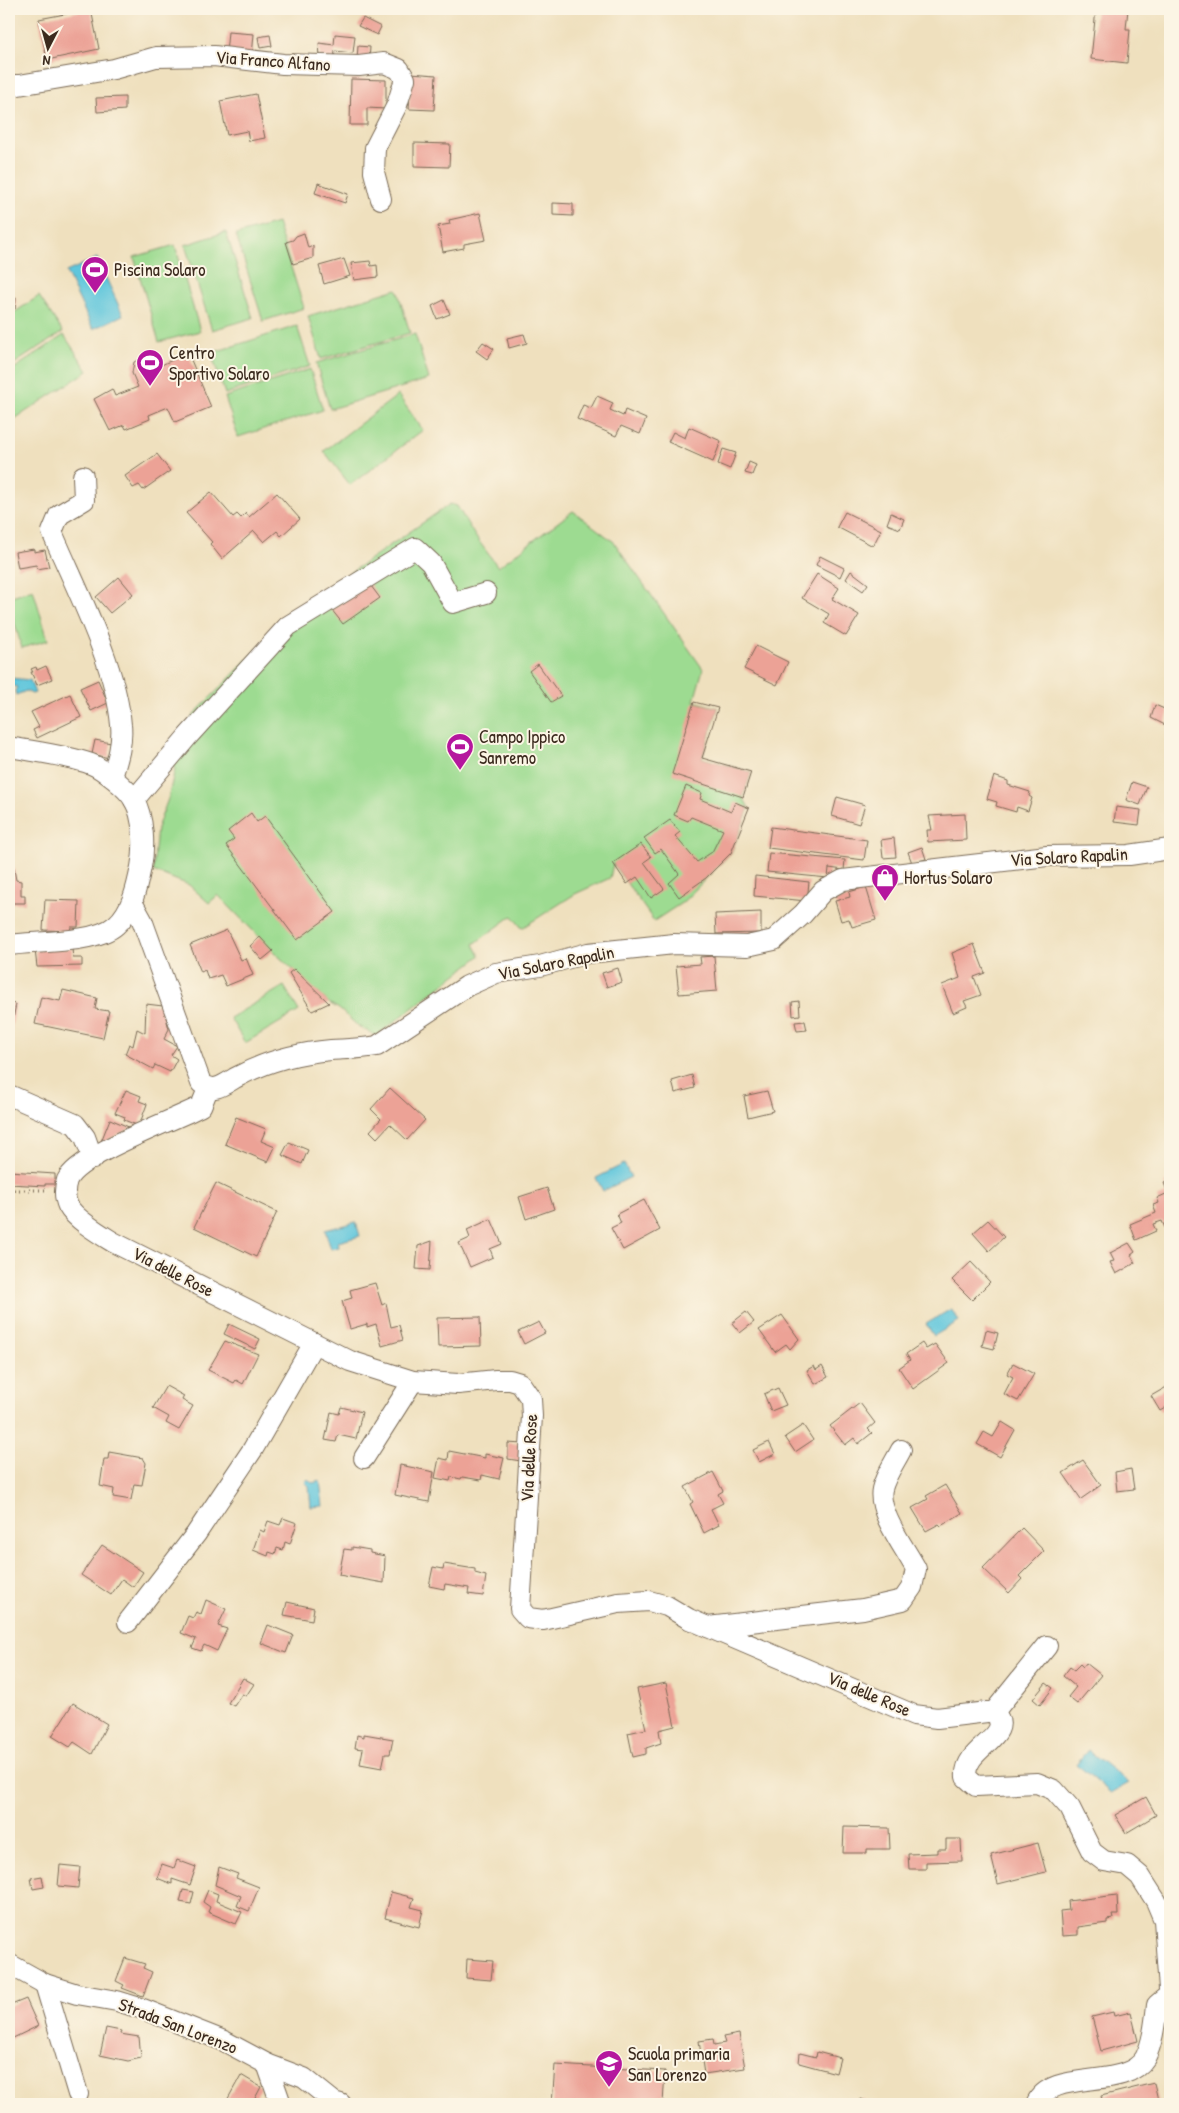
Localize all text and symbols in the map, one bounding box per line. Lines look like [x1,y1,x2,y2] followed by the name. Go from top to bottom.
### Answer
[22,22,72,72] north arrow
[215,44,331,77] street label: Via Franco Alfano
[41,52,51,71] text: N
[80,255,110,294] sports icon: Piscina Solaro
[114,257,206,282] place label: Piscina Solaro
[169,340,270,386] place label: Centro Sportivo Solaro
[135,348,165,387] sports icon: Centro Sportivo Solaro
[479,724,565,770] place label: Campo Ippico Sanremo
[445,732,475,771] sports icon: Campo Ippico Sanremo
[1009,841,1129,872] street label: Via Solaro Rapalin
[870,863,900,902] shop icon: Hortus Solaro
[904,865,993,890] place label: Hortus Solaro
[496,939,616,986] street label: Via Solaro Rapalin
[128,1240,218,1303] street label: Via delle Rose
[514,1413,543,1503] street label: Via delle Rose
[824,1665,915,1722] street label: Via delle Rose
[115,1991,241,2060] street label: Strada San Lorenzo
[628,2041,730,2087] place label: Scuola primaria San Lorenzo
[594,2049,624,2088] school or university icon: Scuola primaria San Lorenzo

